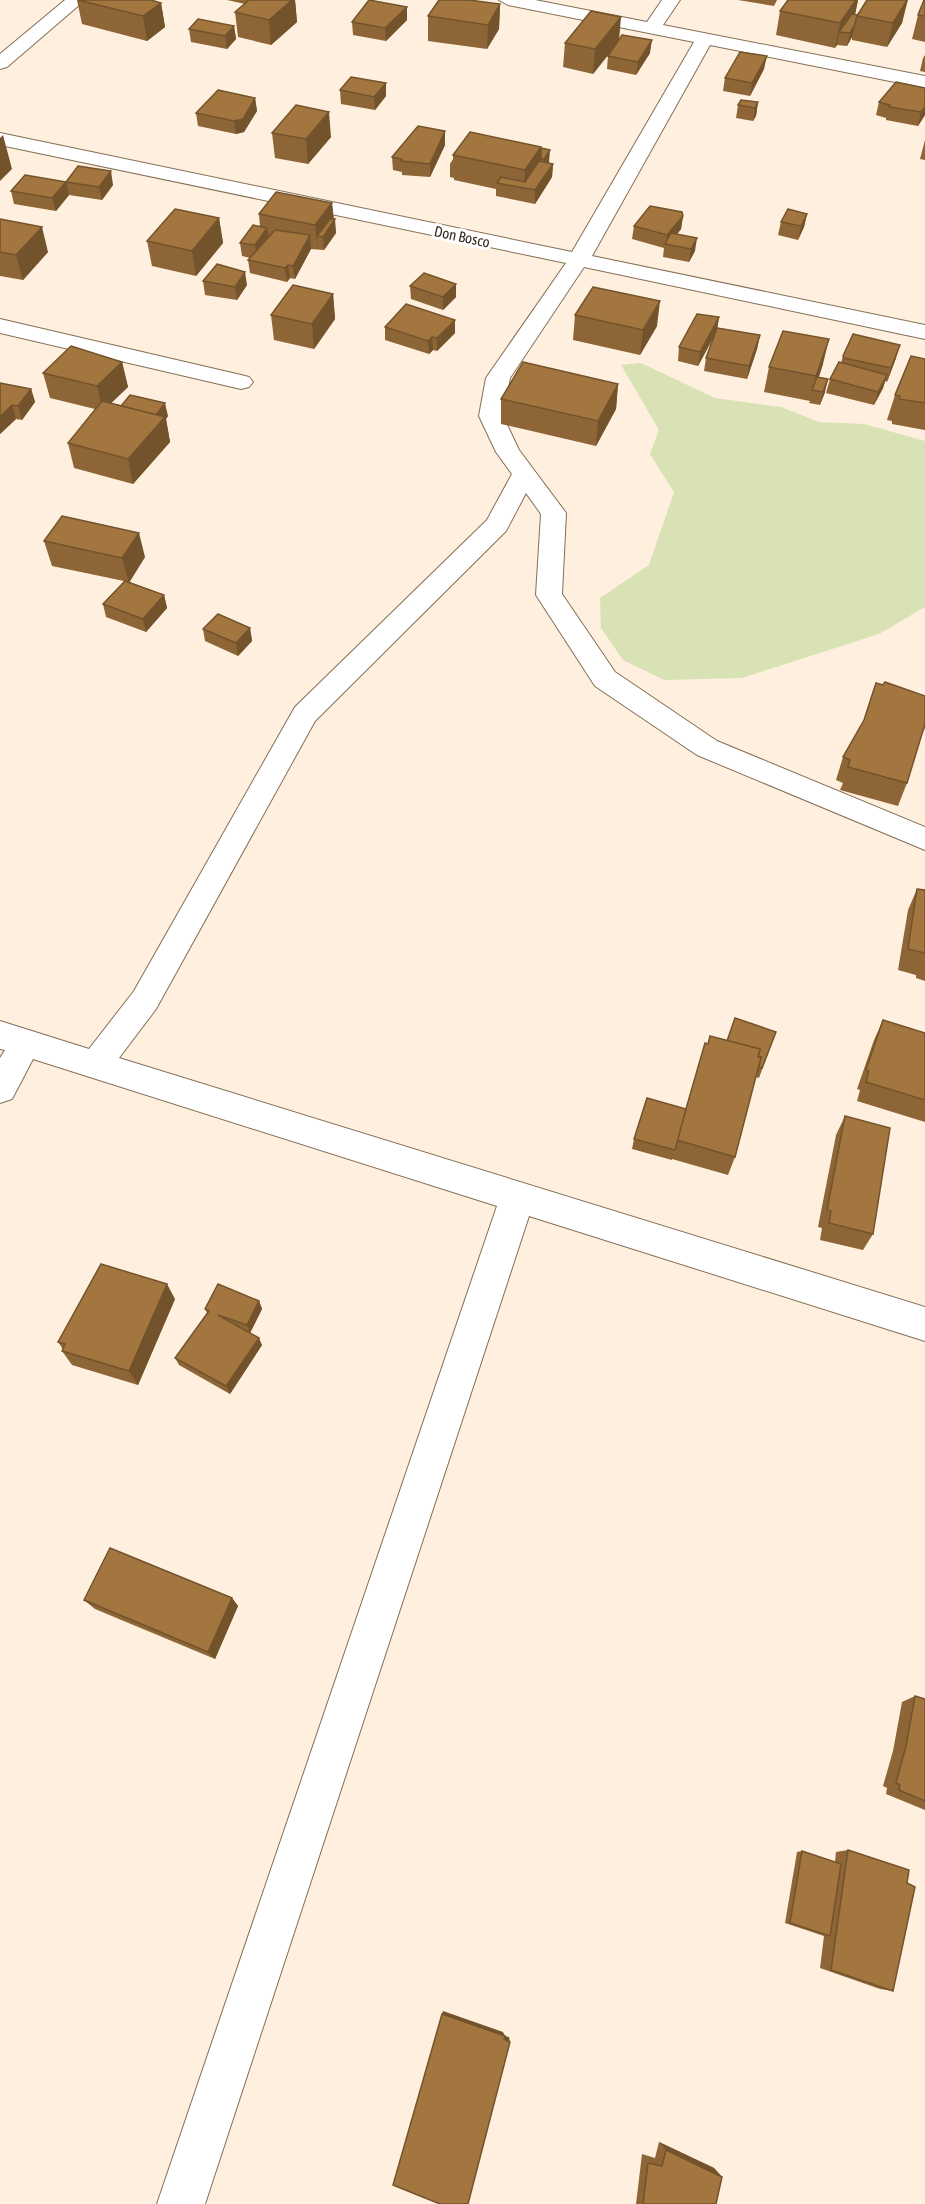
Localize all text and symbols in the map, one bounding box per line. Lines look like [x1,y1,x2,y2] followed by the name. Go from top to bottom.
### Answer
[433,222,492,251] street label: Don Bosco

